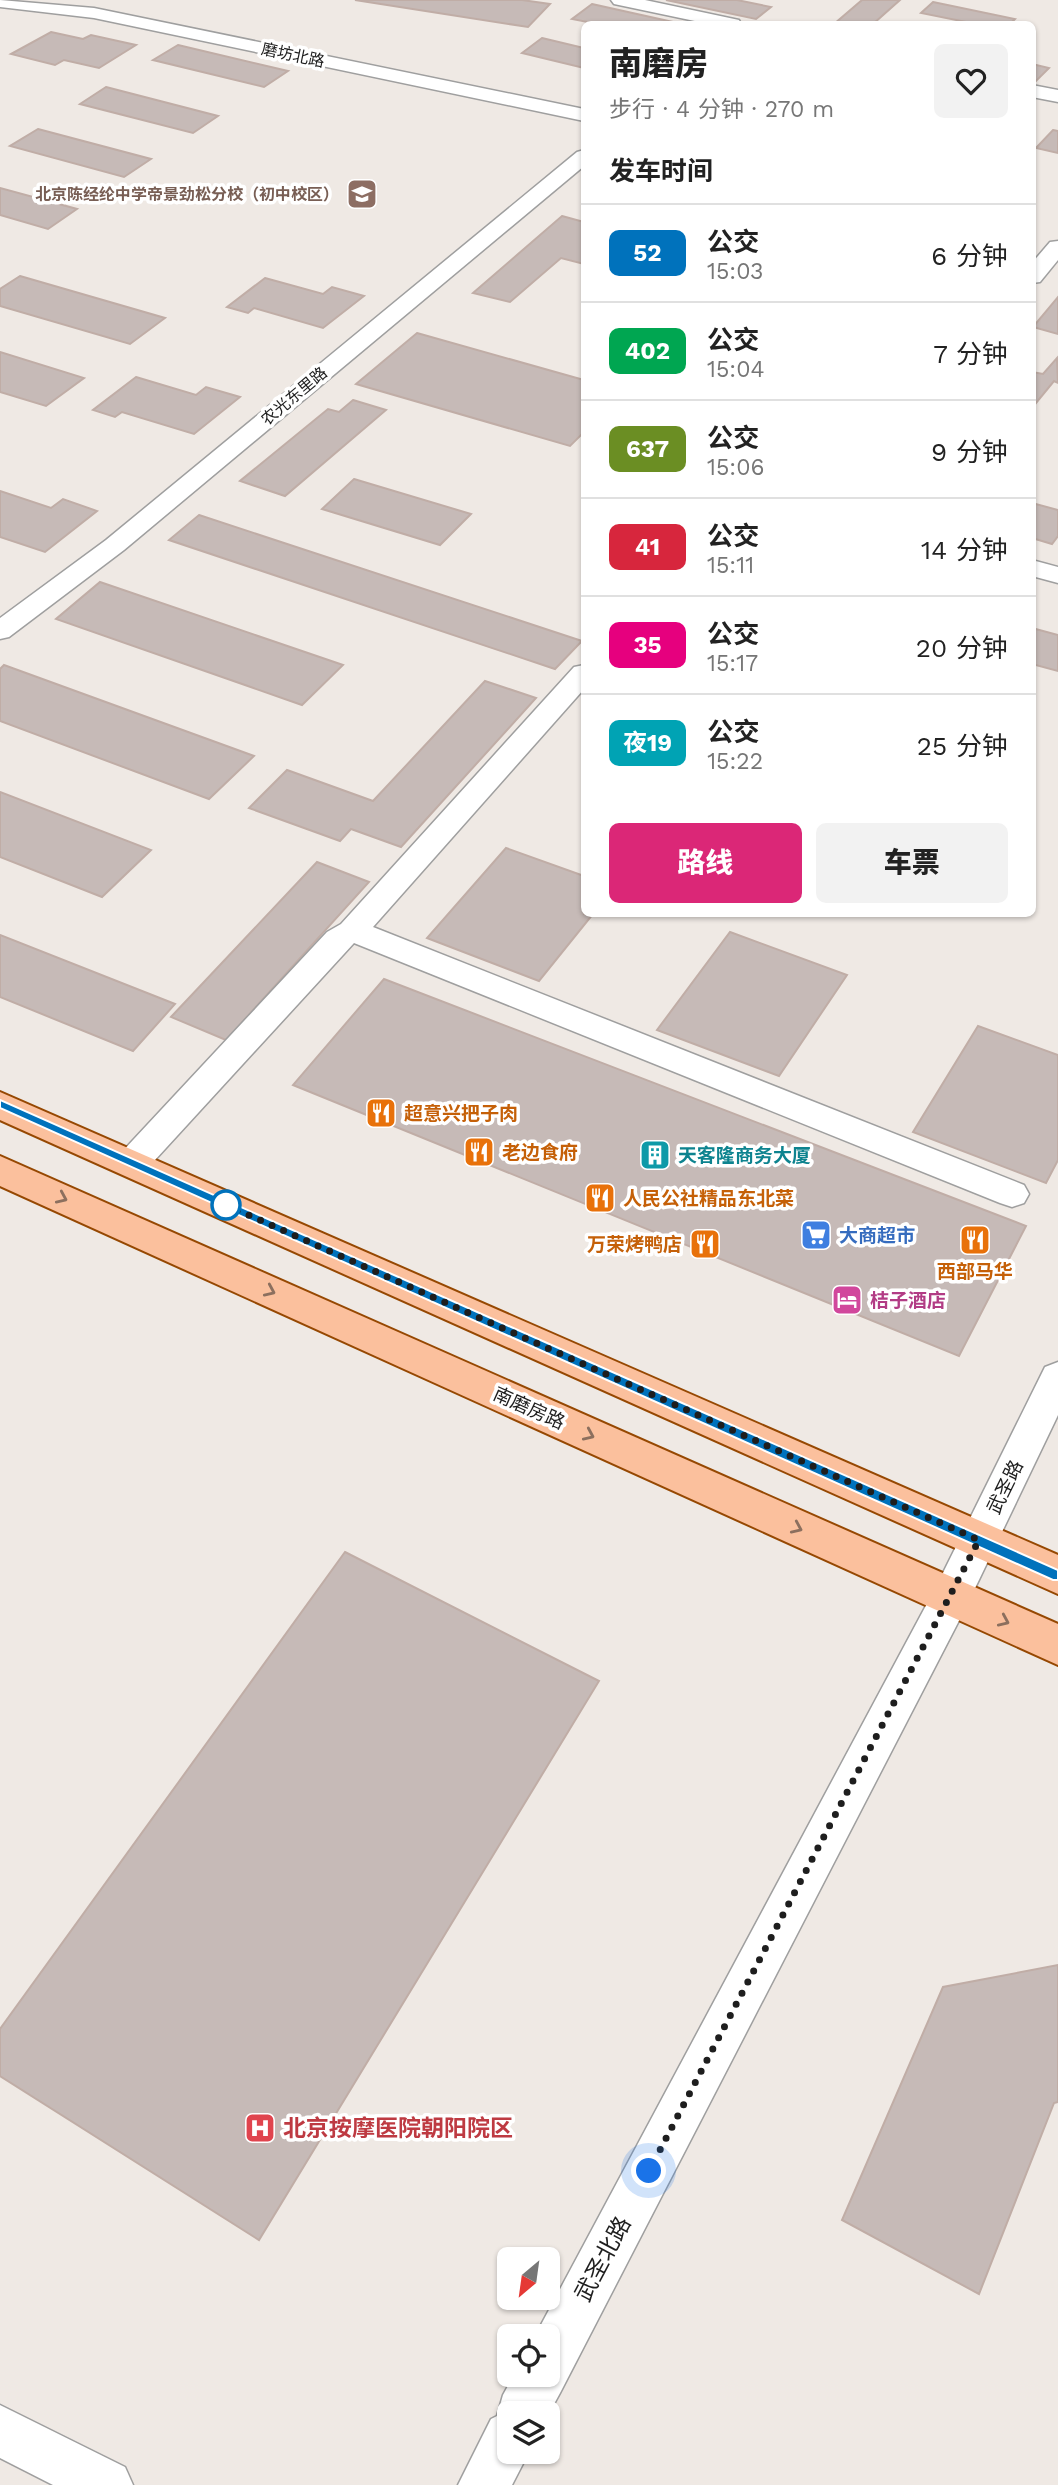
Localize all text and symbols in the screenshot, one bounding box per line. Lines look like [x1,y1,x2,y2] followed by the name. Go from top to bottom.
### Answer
[260,39,326,71] street label: 磨坊北路
[609,44,708,83] text: 南磨房
[934,44,1008,118] button: heart
[609,96,834,123] text: 步行 · 4 分钟 · 270 m
[609,156,713,186] text: 发车时间
[345,177,379,211] school or university icon: 北京陈经纶中学帝景劲松分校（初中校区）
[35,185,339,204] place label: 北京陈经纶中学帝景劲松分校（初中校区）
[707,227,759,257] text: 公交
[633,239,662,267] text: 52
[931,241,1008,271] text: 6 分钟
[707,258,763,285] text: 15:03
[707,325,759,355] text: 公交
[625,337,670,365] text: 402
[933,339,1008,369] text: 7 分钟
[707,356,765,383] text: 15:04
[257,363,331,429] street label: 农光东里路
[707,423,759,453] text: 公交
[626,435,669,463] text: 637
[931,437,1008,467] text: 9 分钟
[707,454,764,481] text: 15:06
[707,521,759,551] text: 公交
[635,533,660,561] text: 41
[921,535,1008,565] text: 14 分钟
[707,552,754,579] text: 15:11
[707,619,759,649] text: 公交
[633,631,662,659] text: 35
[916,633,1008,663] text: 20 分钟
[707,650,758,677] text: 15:17
[707,717,759,747] text: 公交
[623,729,672,757] text: 夜19
[917,731,1008,761] text: 25 分钟
[707,748,763,775] text: 15:22
[609,823,802,903] button: 路线
[816,823,1008,903] button: 车票
[364,1096,398,1130] restaurant icon: 超意兴把子肉
[404,1102,518,1125] place label: 超意兴把子肉
[462,1135,496,1169] restaurant icon: 老边食府
[638,1138,672,1172] building icon: 天客隆商务大厦
[502,1141,578,1164] place label: 老边食府
[678,1144,811,1167] place label: 天客隆商务大厦
[583,1181,617,1215] restaurant icon: 人民公社精品东北菜
[623,1187,794,1210] place label: 人民公社精品东北菜
[55,1190,67,1204] one-way arrow
[211,1190,241,1220] unlabelled marker
[799,1218,833,1252] supermarket icon: 大商超市
[958,1223,992,1257] restaurant icon: 西部马华
[839,1224,915,1247] place label: 大商超市
[688,1227,722,1261] restaurant icon: 万荣烤鸭店
[587,1233,682,1256] place label: 万荣烤鸭店
[937,1260,1013,1283] place label: 西部马华
[263,1283,275,1297] one-way arrow
[830,1283,864,1317] hotel icon: 桔子酒店
[870,1289,946,1312] place label: 桔子酒店
[490,1382,568,1434] street label: 南磨房路
[582,1427,594,1441] one-way arrow
[982,1456,1028,1518] street label: 武圣路
[789,1520,802,1534] one-way arrow
[997,1613,1010,1627] one-way arrow
[243,2111,277,2145] hospital icon: 北京按摩医院朝阳院区
[283,2115,513,2142] place label: 北京按摩医院朝阳院区
[631,2153,666,2188] your location
[569,2212,637,2306] street label: 武圣北路
[497,2247,560,2310] north arrow
[497,2247,560,2464] map controls
[497,2324,560,2387] button: locate
[497,2401,560,2464] button: layers

